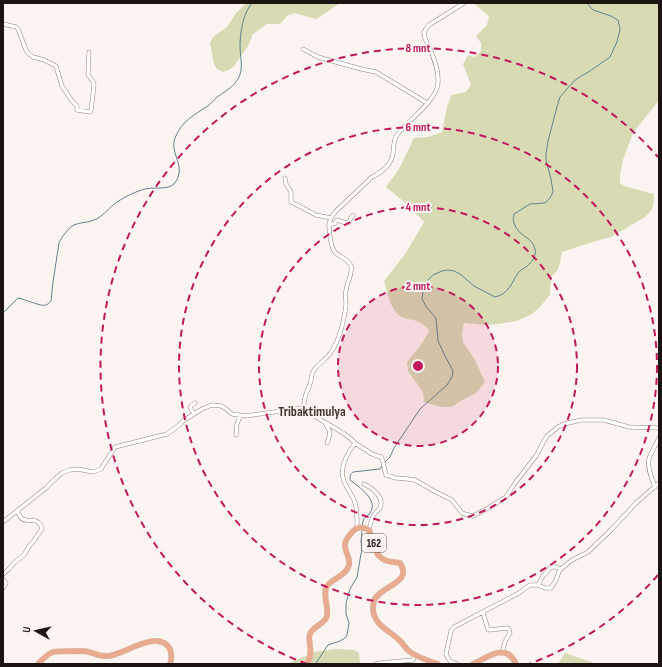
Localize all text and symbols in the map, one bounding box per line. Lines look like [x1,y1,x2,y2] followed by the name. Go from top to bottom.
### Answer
[406,41,430,56] text: 8 mnt
[406,120,430,135] text: 6 mnt
[406,200,430,215] text: 4 mnt
[406,279,430,294] text: 2 mnt
[411,359,425,373] centre of rings
[278,403,346,420] district label: Tribaktimulya
[362,534,386,552] road number: 162
[16,611,56,651] north arrow
[20,626,33,633] text: U

